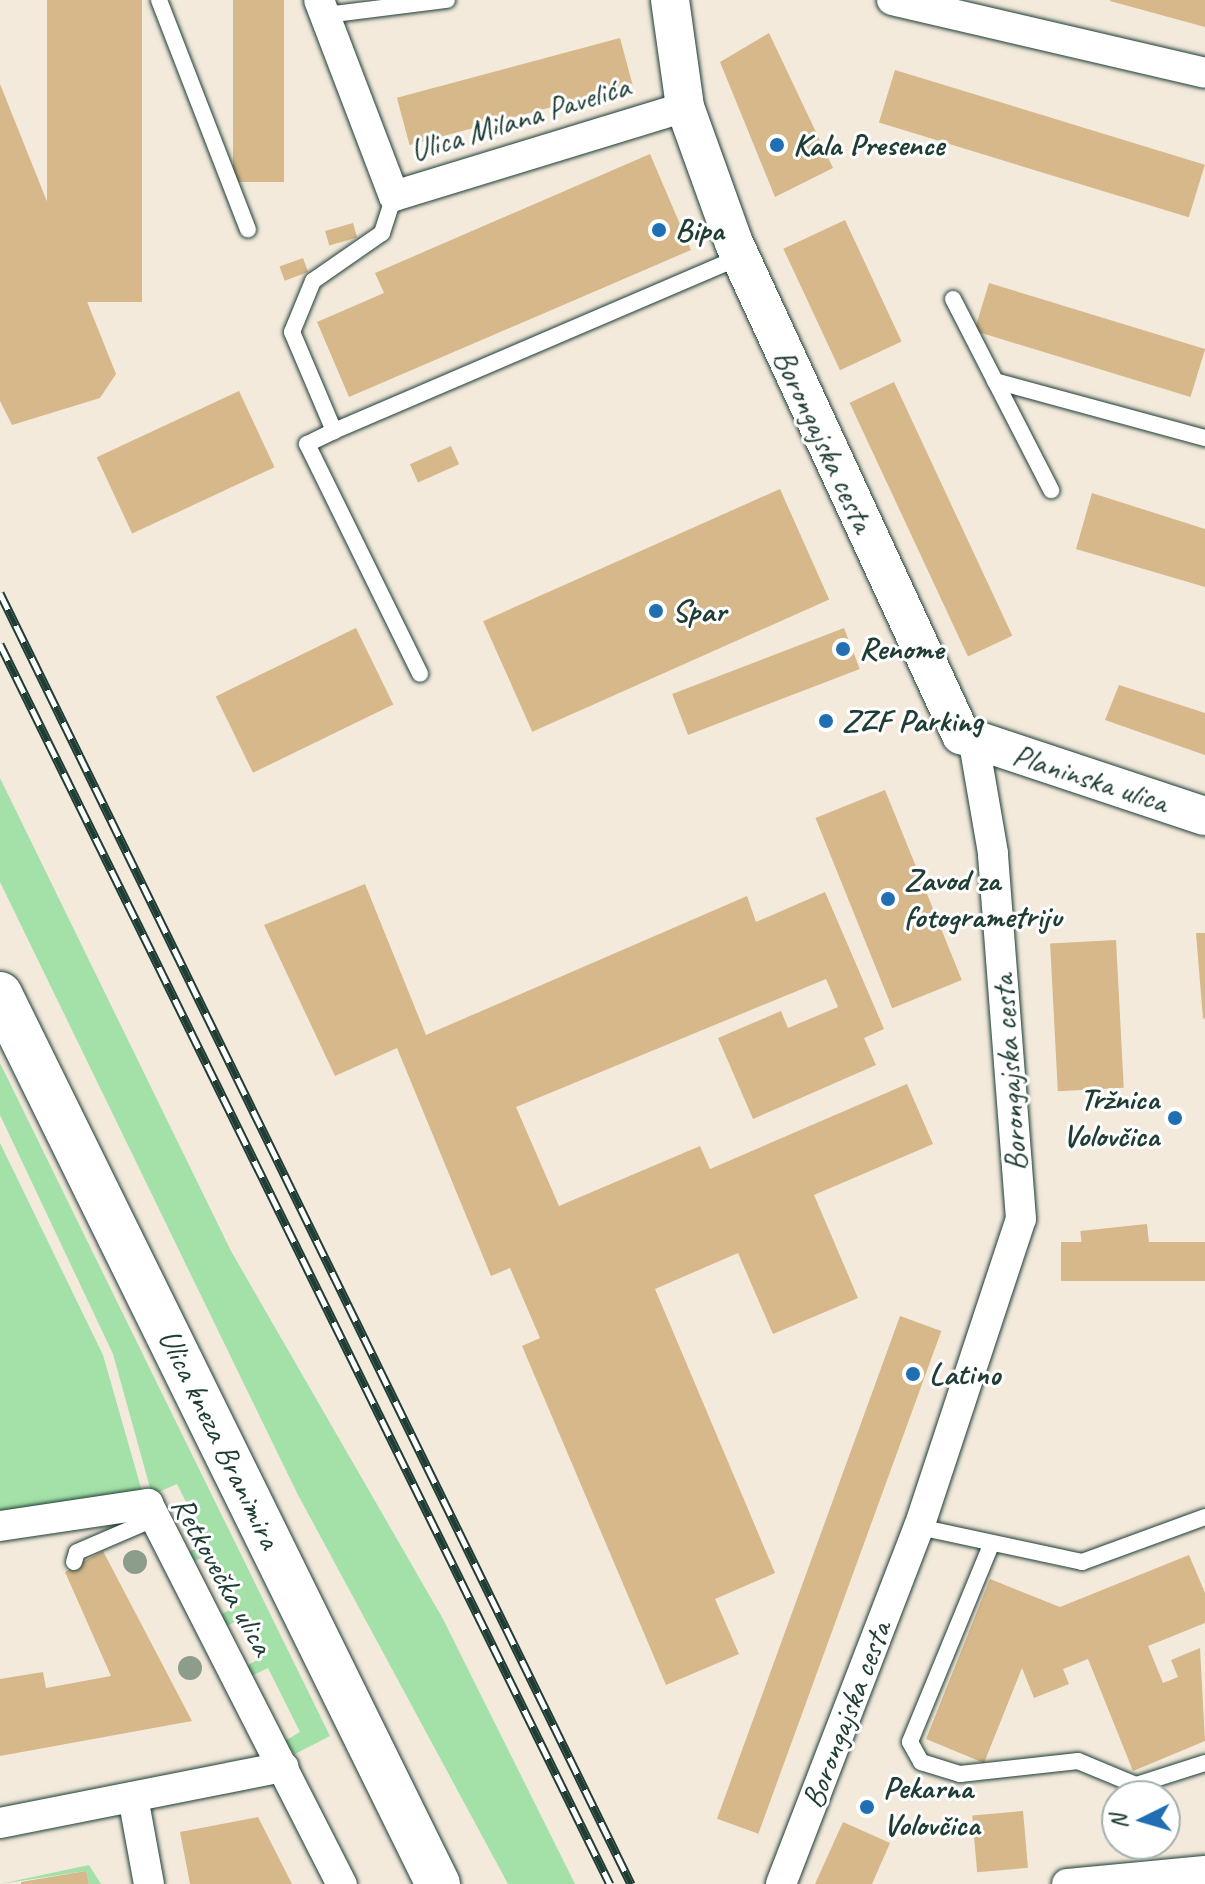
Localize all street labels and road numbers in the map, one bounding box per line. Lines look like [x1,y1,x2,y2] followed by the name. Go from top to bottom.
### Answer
[406,67,634,171] street label: Ulica Milana Pavelića
[764,344,882,538] street label: Borongajska cesta
[1008,736,1172,822] street label: Planinska ulica
[984,974,1036,1172] street label: Borongajska cesta
[150,1323,288,1555] street label: Ulica kneza Branimira
[163,1490,281,1662] street label: Retkovečka ulica
[794,1616,900,1814] street label: Borongajska cesta

